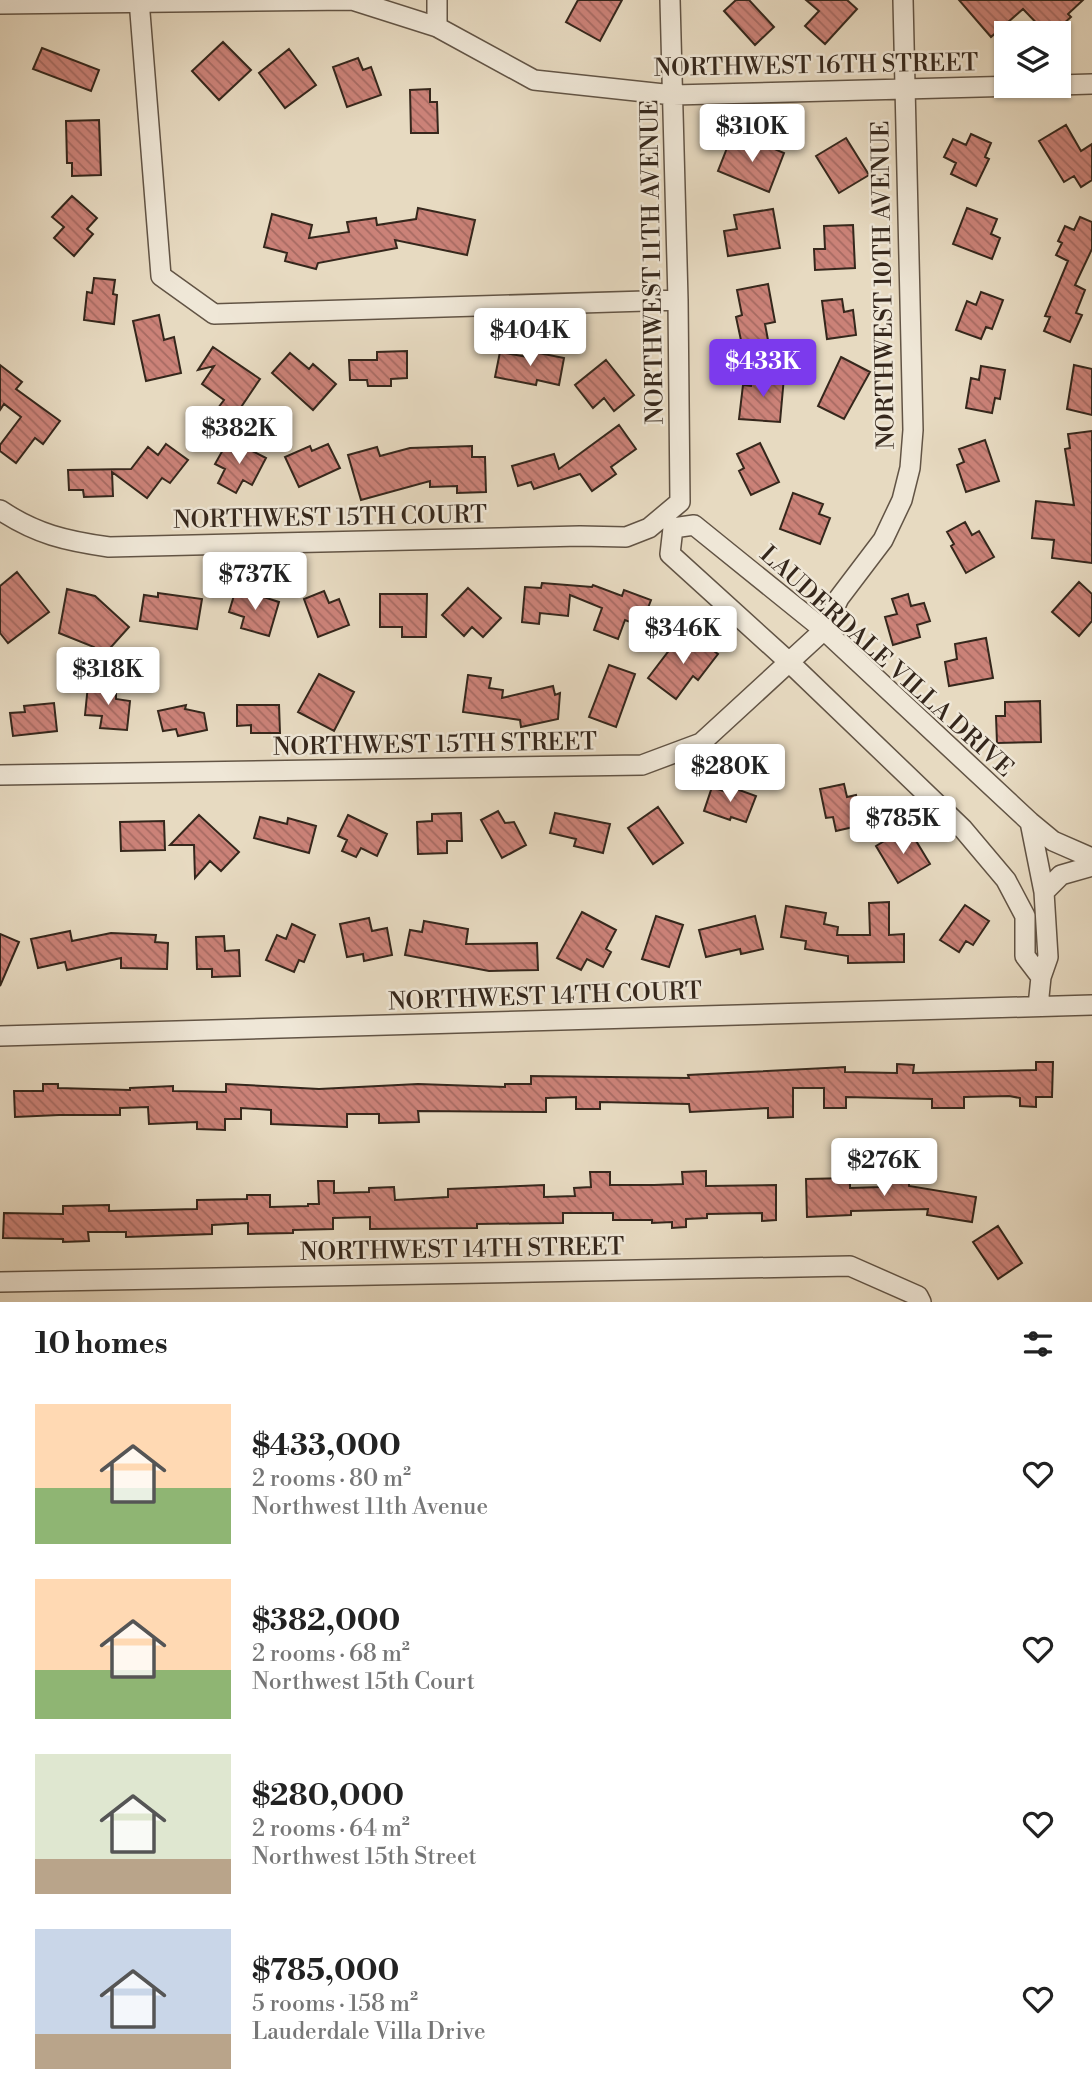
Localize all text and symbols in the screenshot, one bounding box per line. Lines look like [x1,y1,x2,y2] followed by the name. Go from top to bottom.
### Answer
[994,21,1071,98] map controls
[994,21,1071,98] button: layers
[653,48,979,84] street label: NORTHWEST 16TH STREET
[635,99,671,425] street label: NORTHWEST 11TH AVENUE
[703,104,801,164] pin: $310K
[716,113,788,141] text: $310K
[866,120,902,450] street label: NORTHWEST 10TH AVENUE
[481,308,579,368] pin: $404K
[490,317,570,345] text: $404K
[714,340,812,399] pin: $433K
[725,348,801,376] text: $433K
[190,406,288,466] pin: $382K
[201,415,277,443] text: $382K
[173,500,487,536] street label: NORTHWEST 15TH COURT
[753,540,1019,784] street label: LAUDERDALE VILLA DRIVE
[206,552,304,612] pin: $737K
[219,561,291,589] text: $737K
[634,606,732,666] pin: $346K
[645,615,721,643] text: $346K
[59,648,157,707] pin: $318K
[73,656,143,684] text: $318K
[273,727,597,763] street label: NORTHWEST 15TH STREET
[681,744,779,804] pin: $280K
[691,753,769,781] text: $280K
[854,796,952,856] pin: $785K
[866,805,940,833] text: $785K
[388,977,703,1017] street label: NORTHWEST 14TH COURT
[835,1138,933,1198] pin: $276K
[847,1147,921,1175] text: $276K
[300,1232,625,1268] street label: NORTHWEST 14TH STREET
[35,1325,168,1363] text: 10 homes
[1019,1325,1057,1363] icon: filters
[252,1427,401,1465] text: $433,000
[91,1432,175,1516] icon: home
[1019,1455,1057,1493] icon: heart
[252,1465,411,1493] text: 2 rooms · 80 m²
[252,1493,488,1521] text: Northwest 11th Avenue
[252,1602,400,1640] text: $382,000
[91,1607,175,1691] icon: home
[1019,1630,1057,1668] icon: heart
[252,1640,410,1668] text: 2 rooms · 68 m²
[252,1668,475,1696] text: Northwest 15th Court
[252,1777,404,1815] text: $280,000
[91,1782,175,1866] icon: home
[1019,1805,1057,1843] icon: heart
[252,1815,410,1843] text: 2 rooms · 64 m²
[252,1843,477,1871] text: Northwest 15th Street
[252,1952,399,1990] text: $785,000
[91,1957,175,2041] icon: home
[1019,1980,1057,2018] icon: heart
[252,1990,418,2018] text: 5 rooms · 158 m²
[252,2018,486,2046] text: Lauderdale Villa Drive

